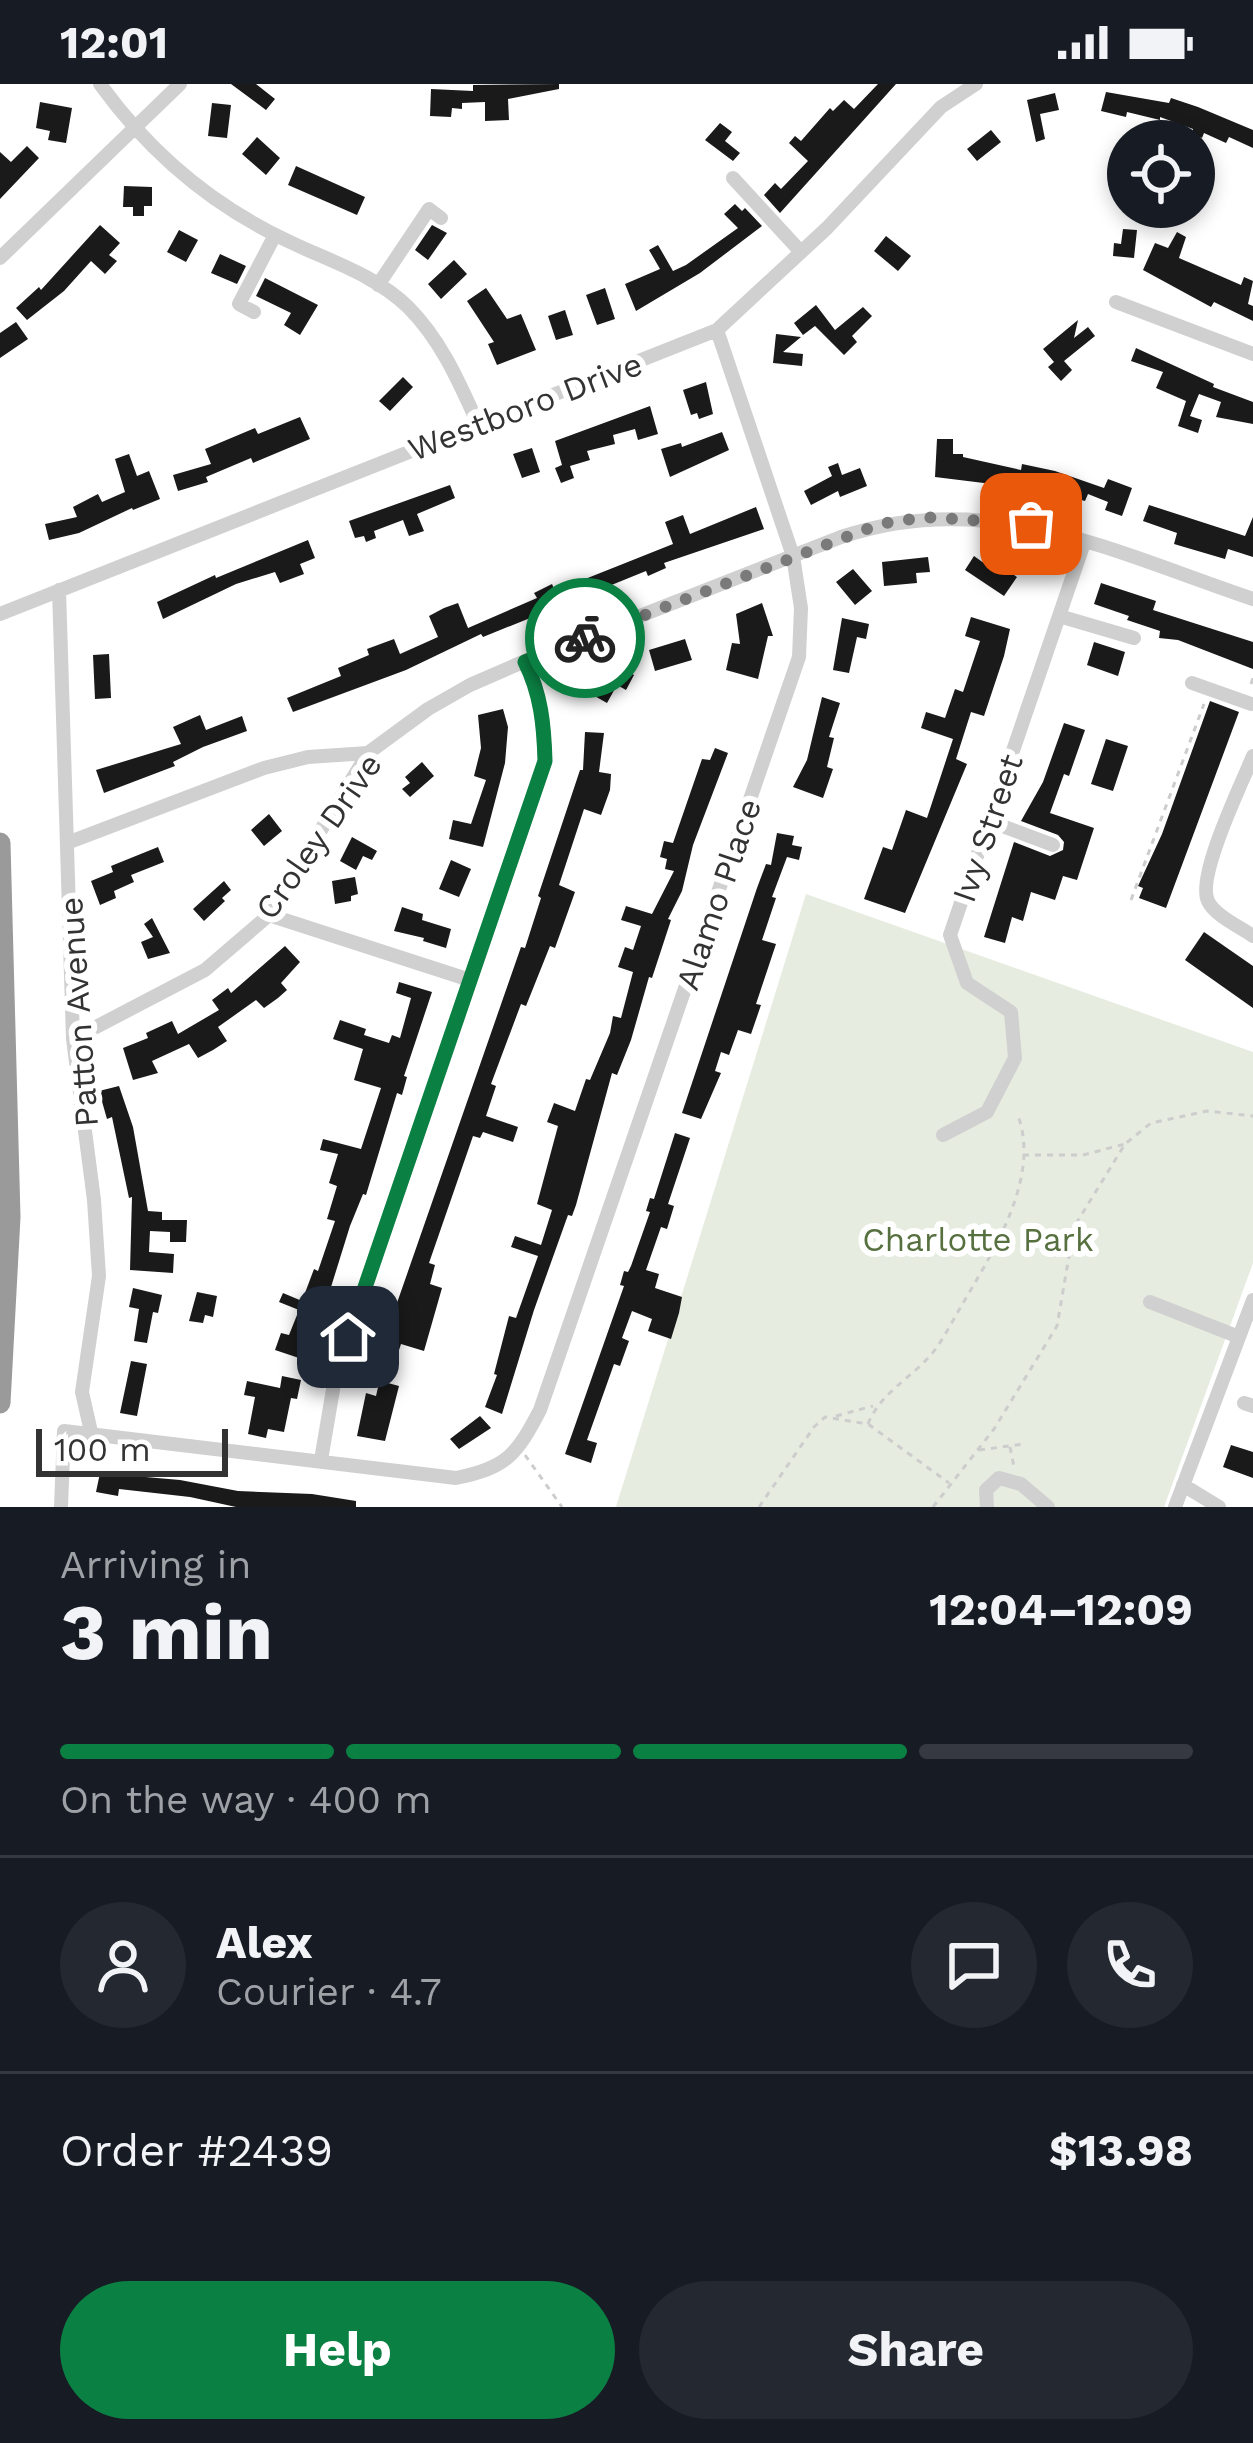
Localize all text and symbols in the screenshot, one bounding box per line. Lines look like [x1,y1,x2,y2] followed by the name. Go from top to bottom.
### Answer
[60,16,168,69] text: 12:01
[1107,120,1215,228] map controls
[1107,120,1215,228] button: locate
[403,344,648,469] street label: Westboro Drive
[980,473,1082,575] pin
[998,491,1064,557] icon: bag
[525,578,645,698] courier
[552,605,618,671] icon: bike
[247,746,390,927] street label: Croley Drive
[944,749,1031,907] street label: Ivy Street
[668,793,769,995] street label: Alamo Place
[51,896,106,1128] street label: Patton Avenue
[862,1220,1094,1259] park label: Charlotte Park
[297,1286,399,1388] pin
[315,1304,381,1370] icon: home
[36,1423,228,1476] scale bar
[54,1430,151,1469] text: 100 m
[60,1542,251,1587] text: Arriving in
[929,1583,1193,1636] text: 12:04–12:09
[60,1586,273,1678] text: 3 min
[60,1777,432,1822] text: On the way · 400 m
[60,1902,186,2028] button: person
[911,1902,1037,2028] button: chat
[1067,1902,1193,2028] button: phone
[216,1916,313,1969] text: Alex
[216,1969,442,2014] text: Courier · 4.7
[60,2124,333,2177] text: Order #2439
[1049,2124,1193,2177] text: $13.98
[60,2281,615,2419] button: Help
[639,2281,1193,2419] button: Share

